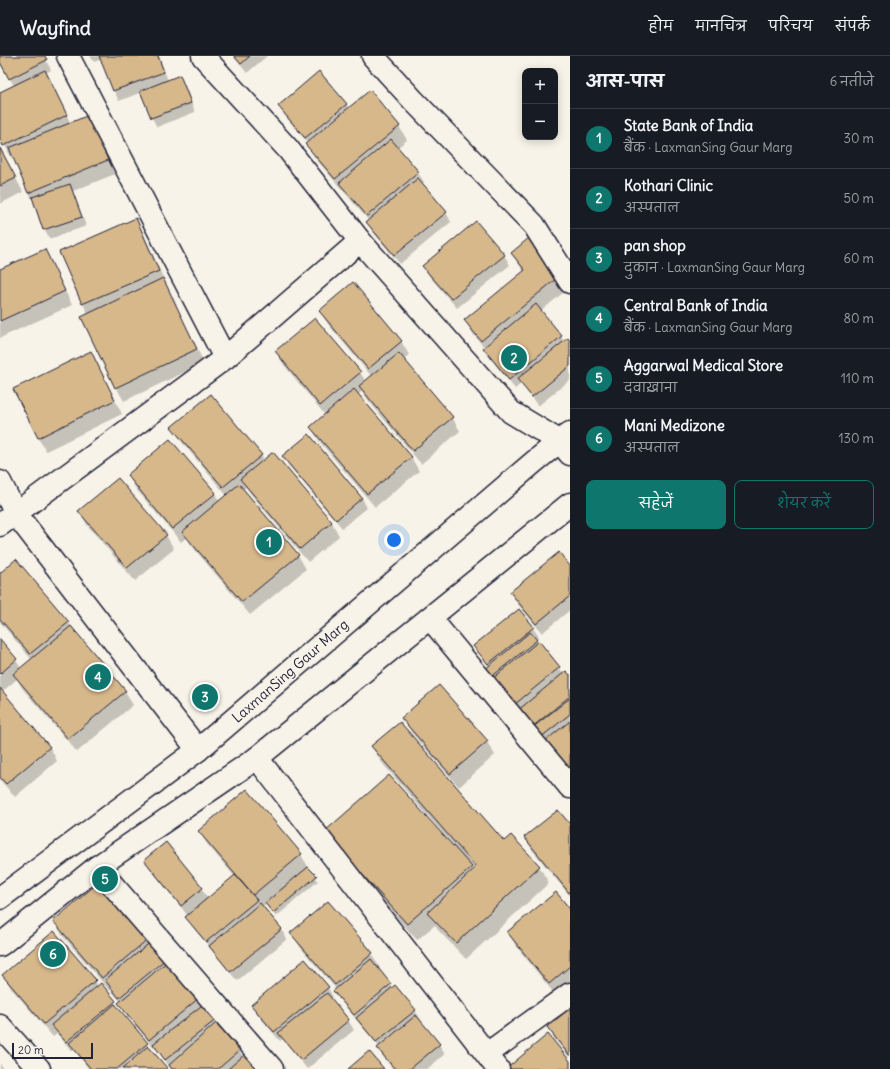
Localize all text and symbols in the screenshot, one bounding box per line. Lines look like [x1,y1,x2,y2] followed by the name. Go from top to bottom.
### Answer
[20,16,91,40] text: Wayfind
[649,17,673,35] text: होम
[695,17,747,35] text: मानचित्र
[769,17,813,35] text: परिचय
[835,17,870,35] text: संपर्क
[522,68,558,140] map controls
[522,68,558,104] button: +
[586,70,664,92] text: आस-पास
[830,73,874,90] text: 6 नतीजे
[522,104,558,140] button: −
[624,116,753,135] text: State Bank of India
[596,130,602,147] text: 1
[844,130,874,147] text: 30 m
[624,139,792,156] text: बैंक · LaxmanSing Gaur Marg
[624,176,713,195] text: Kothari Clinic
[595,190,603,207] text: 2
[843,190,874,207] text: 50 m
[624,199,679,216] text: अस्पताल
[624,236,686,255] text: pan shop
[595,250,603,267] text: 3
[843,250,874,267] text: 60 m
[624,259,805,276] text: दुकान · LaxmanSing Gaur Marg
[624,296,768,315] text: Central Bank of India
[595,310,603,327] text: 4
[843,310,874,327] text: 80 m
[624,319,792,336] text: बैंक · LaxmanSing Gaur Marg
[501,343,527,373] pin: 2
[624,356,783,375] text: Aggarwal Medical Store
[595,370,603,387] text: 5
[841,370,874,387] text: 110 m
[624,379,677,396] text: दवाख़ाना
[624,416,725,435] text: Mani Medizone
[595,430,603,447] text: 6
[838,430,874,447] text: 130 m
[624,439,679,456] text: अस्पताल
[586,480,726,529] button: सहेजें
[734,480,874,529] button: शेयर करें
[256,527,282,557] pin: 1
[384,530,404,550] your location
[228,615,352,727] street label: LaxmanSing Gaur Marg
[85,662,111,692] pin: 4
[192,682,218,712] pin: 3
[92,864,118,894] pin: 5
[40,939,66,969] pin: 6
[12,1041,93,1060] scale bar
[18,1043,44,1057] text: 20 m

